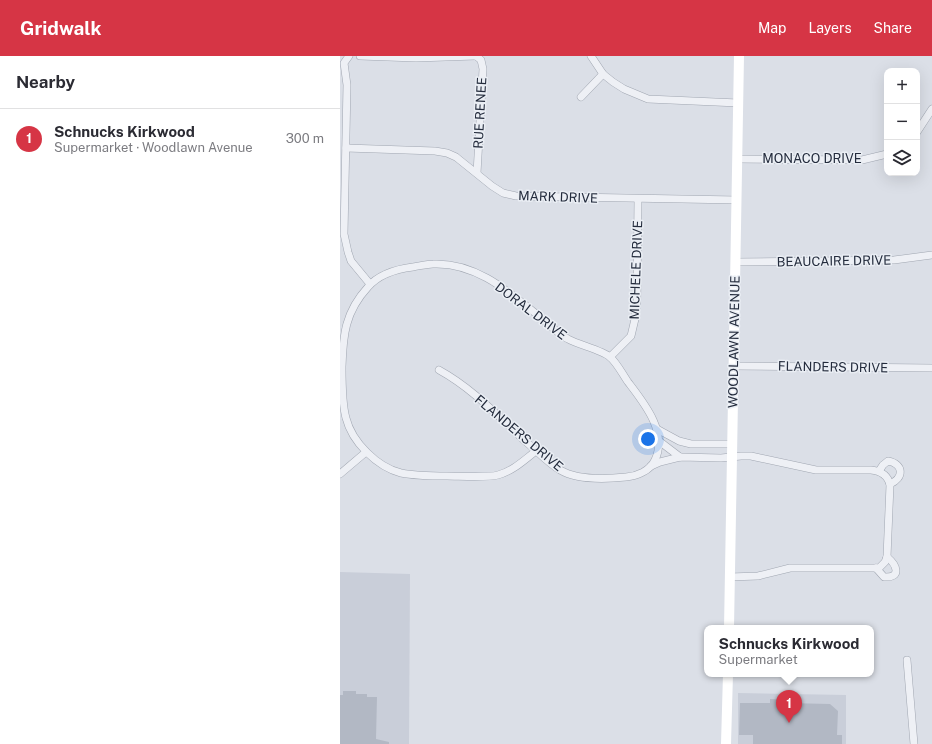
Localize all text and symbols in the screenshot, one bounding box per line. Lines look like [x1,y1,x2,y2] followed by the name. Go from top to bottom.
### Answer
[20,17,101,39] text: Gridwalk
[758,20,786,36] text: Map
[808,20,852,36] text: Layers
[874,20,912,36] text: Share
[884,68,920,176] map controls
[884,68,920,104] button: +
[16,72,75,92] text: Nearby
[471,77,489,149] street label: RUE RENEE
[884,104,920,140] button: −
[54,123,195,140] text: Schnucks Kirkwood
[26,131,32,146] text: 1
[286,131,324,146] text: 300 m
[54,140,253,155] text: Supermarket · Woodlawn Avenue
[884,140,920,176] button: layers
[762,151,862,166] street label: MONACO DRIVE
[518,188,598,206] street label: MARK DRIVE
[627,220,645,320] street label: MICHELE DRIVE
[777,253,891,269] street label: BEAUCAIRE DRIVE
[725,276,743,408] street label: WOODLAWN AVENUE
[492,279,570,343] street label: DORAL DRIVE
[778,359,888,375] street label: FLANDERS DRIVE
[472,392,566,474] street label: FLANDERS DRIVE
[638,429,658,449] your location
[704,625,874,677] popup
[719,635,859,652] text: Schnucks Kirkwood
[719,652,798,667] text: Supermarket
[776,690,802,723] pin: 1

